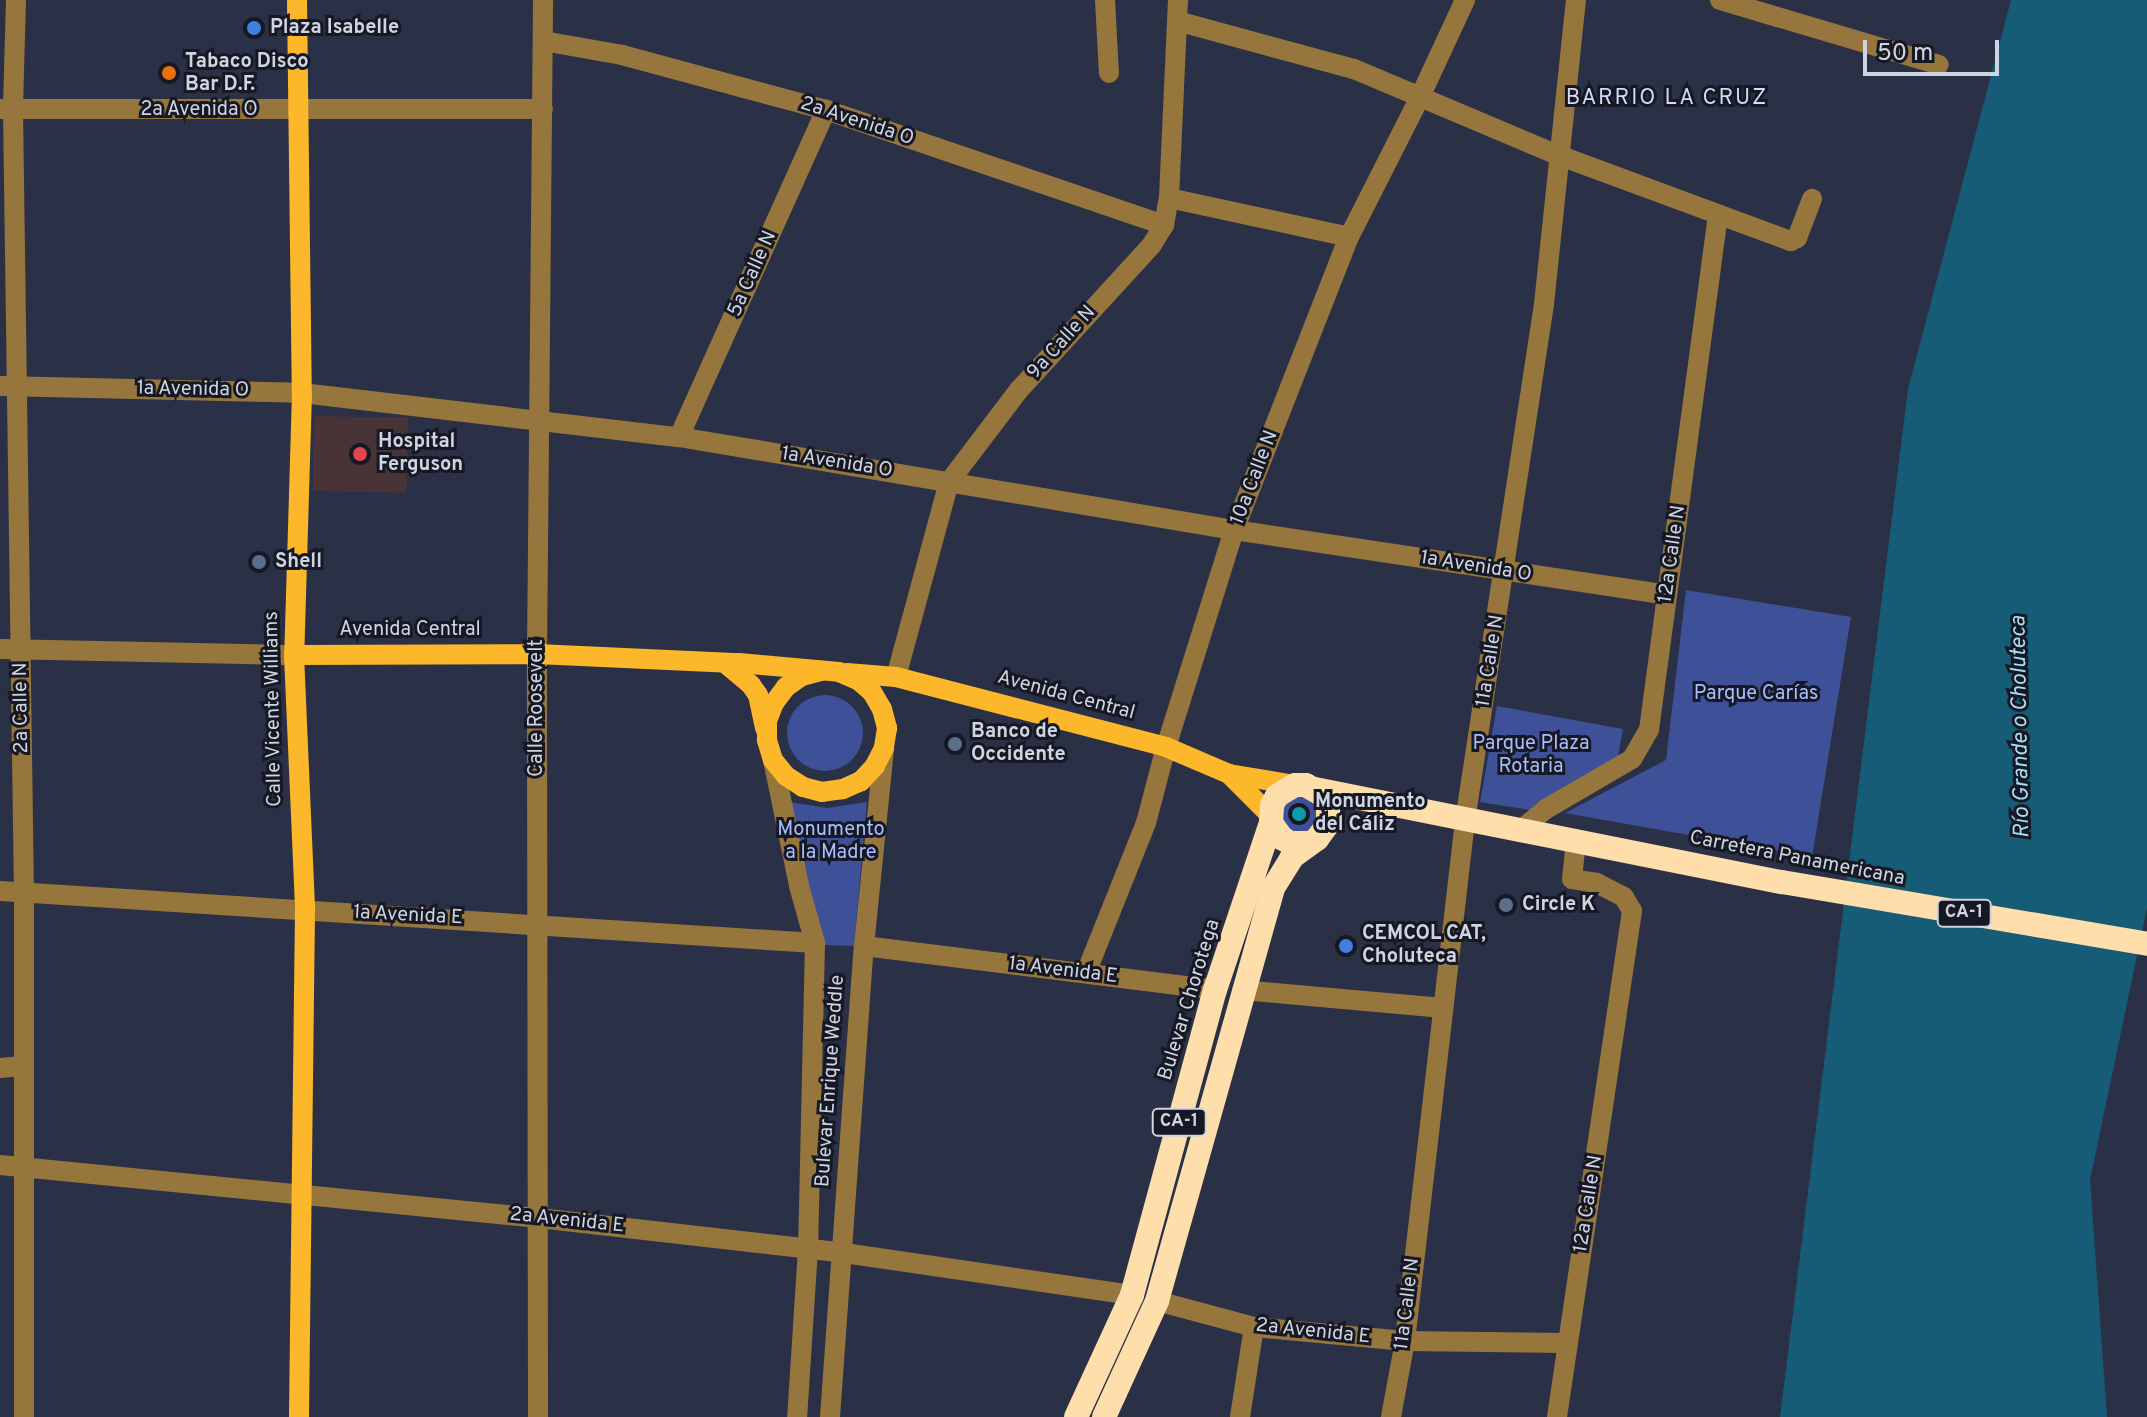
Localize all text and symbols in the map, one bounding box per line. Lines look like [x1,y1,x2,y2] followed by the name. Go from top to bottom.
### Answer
[270,16,399,40] place label: Plaza Isabelle
[245,19,263,37] marker: Plaza Isabelle
[1867,24,2003,74] scale bar
[1877,39,1933,69] text: 50 m
[185,50,308,97] place label: Tabaco Disco Bar D.F.
[160,64,178,82] marker: Tabaco Disco Bar D.F.
[1565,86,1769,112] district label: BARRIO LA CRUZ
[797,92,917,152] street label: 2a Avenida O
[140,98,258,122] street label: 2a Avenida O
[723,227,783,321] street label: 5a Calle N
[1023,301,1101,385] street label: 9a Calle N
[136,377,250,403] street label: 1a Avenida O
[1226,427,1284,529] street label: 10a Calle N
[378,430,463,477] place label: Hospital Ferguson
[779,442,895,484] street label: 1a Avenida O
[349,443,371,465] marker: Hospital Ferguson
[1654,504,1692,604] street label: 12a Calle N
[1418,546,1534,588] street label: 1a Avenida O
[275,550,322,574] place label: Shell
[250,553,268,571] marker: Shell
[260,610,288,808] street label: Calle Vicente Williams
[1472,613,1510,709] street label: 11a Calle N
[2006,616,2036,838] water label: Río Grande o Choluteca
[339,618,481,642] street label: Avenida Central
[525,639,549,777] street label: Calle Roosevelt
[9,662,35,754] street label: 2a Calle N
[995,666,1137,726] street label: Avenida Central
[1694,682,1818,706] park label: Parque Carías
[971,720,1066,767] place label: Banco de Occidente
[1472,732,1590,779] park label: Parque Plaza Rotaria
[946,735,964,753] marker: Banco de Occidente
[1315,790,1425,837] place label: Monumento del Cáliz
[1290,805,1308,823] marker: Monumento del Cáliz
[777,818,885,865] park label: Monumento a la Madre
[1687,826,1907,892] street label: Carretera Panamericana
[1522,893,1595,917] place label: Circle K
[1497,896,1515,914] marker: Circle K
[1936,899,1992,927] road number: CA-1
[352,901,464,931] street label: 1a Avenida E
[1154,917,1226,1083] street label: Bulevar Chorotega
[1362,922,1486,969] place label: CEMCOL CAT, Choluteca
[1337,937,1355,955] marker: CEMCOL CAT, Choluteca
[1007,952,1119,990] street label: 1a Avenida E
[812,974,850,1188] street label: Bulevar Enrique Weddle
[1151,1108,1207,1136] road number: CA-1
[1569,1153,1609,1255] street label: 12a Calle N
[508,1203,626,1239] street label: 2a Avenida E
[1390,1256,1426,1352] street label: 11a Calle N
[1254,1314,1372,1350] street label: 2a Avenida E

